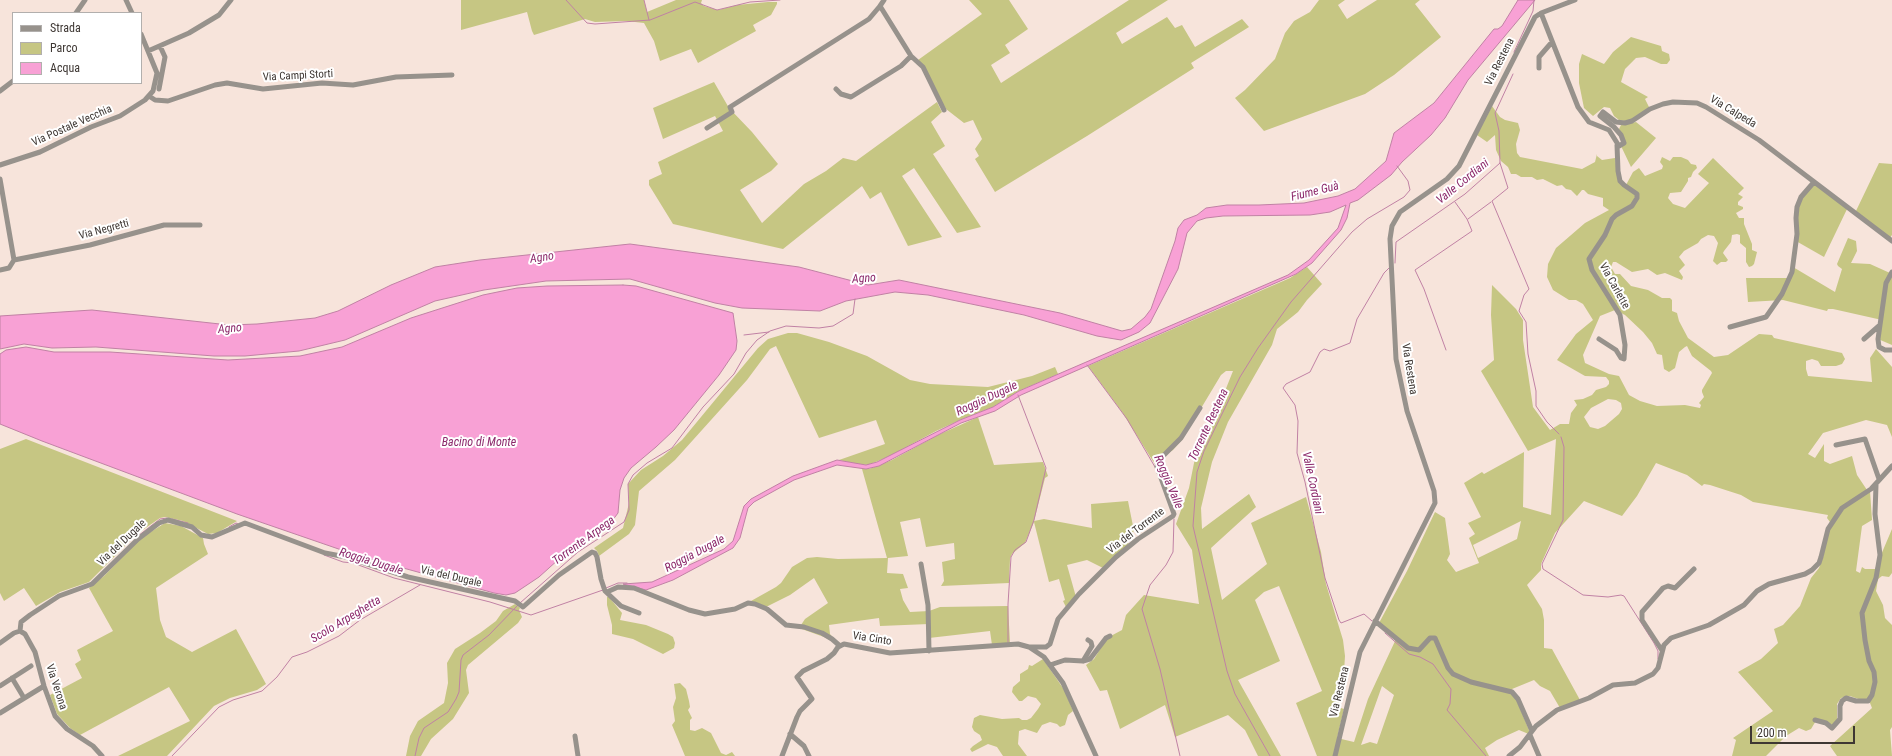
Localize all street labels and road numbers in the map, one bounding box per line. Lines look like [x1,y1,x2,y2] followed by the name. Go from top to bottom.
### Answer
[1482,36,1518,88] street label: Via Restena
[262,68,334,84] street label: Via Campi Storti
[1707,93,1759,131] street label: Via Calpeda
[30,102,114,150] street label: Via Postale Vecchia
[78,217,130,243] street label: Via Negretti
[1596,261,1632,311] street label: Via Carlette
[1398,343,1420,395] street label: Via Restena
[1105,505,1167,557] street label: Via del Torrente
[95,517,149,569] street label: Via del Dugale
[419,564,483,590] street label: Via del Dugale
[852,629,892,649] street label: Via Cinto
[42,663,70,711] street label: Via Verona
[1327,665,1353,719] street label: Via Restena

